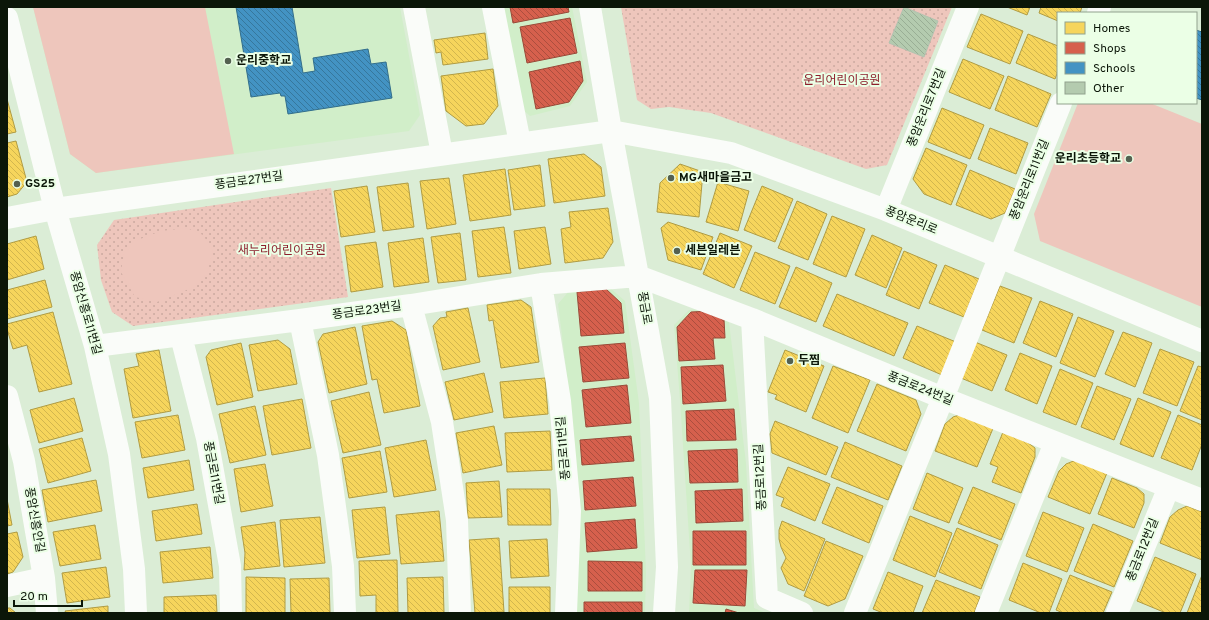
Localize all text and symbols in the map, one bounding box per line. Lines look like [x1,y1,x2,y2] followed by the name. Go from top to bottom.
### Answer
[1057,12,1197,104] legend
[1093,21,1130,37] text: Homes
[1093,41,1126,57] text: Shops
[236,53,291,69] place label: 운리중학교
[223,56,233,66] marker: 운리중학교
[1093,61,1135,77] text: Schools
[904,66,950,150] street label: 풍암운리로7번길
[803,73,881,89] park label: 운리어린이공원
[1093,81,1125,97] text: Other
[1006,137,1054,223] street label: 풍암운리로11번길
[1055,151,1121,167] place label: 운리초등학교
[1124,154,1134,164] marker: 운리초등학교
[214,168,284,194] street label: 풍금로27번길
[679,170,752,186] place label: MG새마을금고
[666,173,676,183] marker: MG새마을금고
[25,176,55,192] place label: GS25
[12,179,22,189] marker: GS25
[882,203,940,239] street label: 풍암운리로
[238,243,326,259] park label: 새누리어린이공원
[685,243,740,259] place label: 세븐일레븐
[672,246,682,256] marker: 세븐일레븐
[65,269,105,357] street label: 풍암신흥로11번길
[633,290,655,326] street label: 풍금로
[331,298,403,324] street label: 풍금로23번길
[798,353,820,369] place label: 두찜
[785,356,795,366] marker: 두찜
[885,368,955,410] street label: 풍금로24번길
[553,415,575,481] street label: 풍금로11번길
[199,440,227,506] street label: 풍금로11번길
[751,443,771,511] street label: 풍금로12번길
[20,486,48,554] street label: 풍암신흥안길
[1123,516,1163,584] street label: 풍금로12번길
[14,582,82,608] scale bar
[20,589,48,605] text: 20 m

